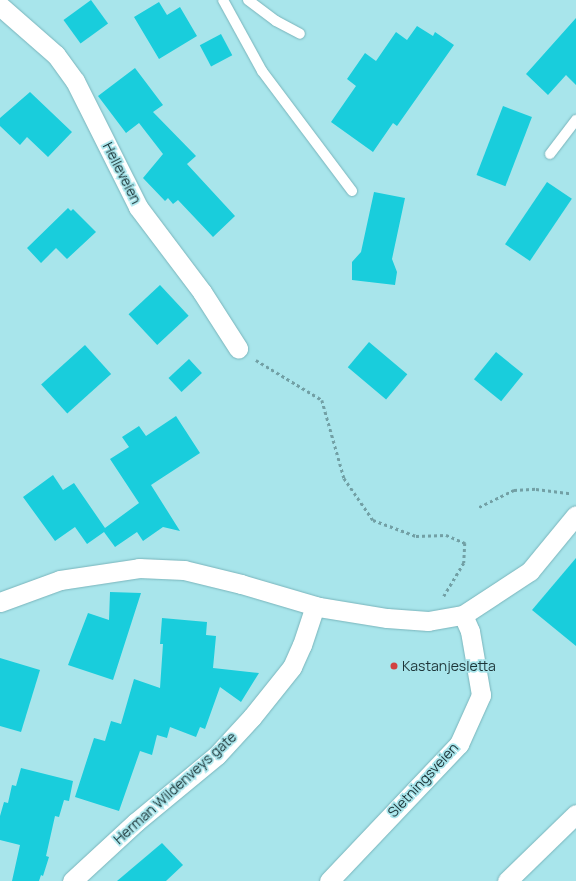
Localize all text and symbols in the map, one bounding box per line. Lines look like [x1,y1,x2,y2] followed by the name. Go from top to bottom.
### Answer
[99,139,145,207] street label: Helleveien
[402,658,496,674] place label: Kastanjesletta
[389,661,399,671] marker: Kastanjesletta
[110,728,240,848] street label: Herman Wildenveys gate
[384,739,462,821] street label: Sletningsveien

